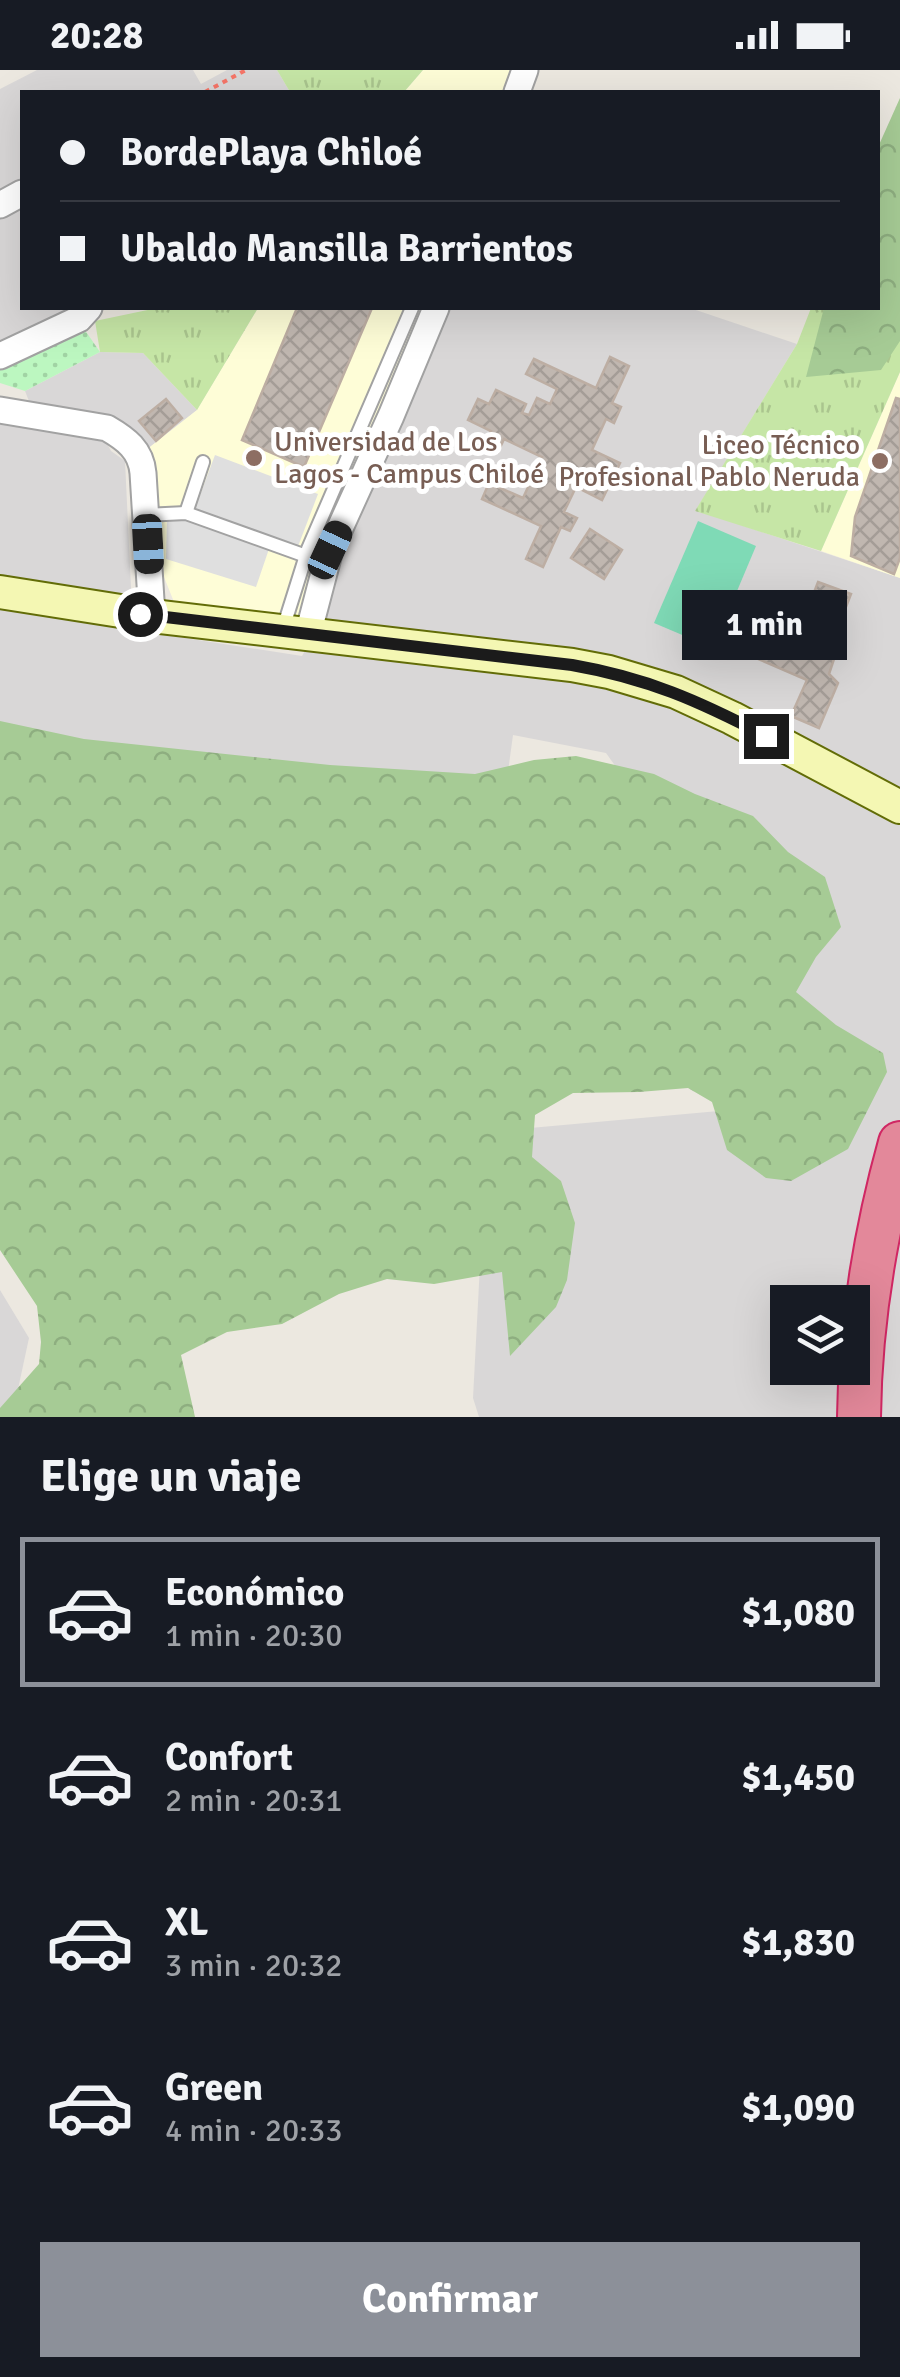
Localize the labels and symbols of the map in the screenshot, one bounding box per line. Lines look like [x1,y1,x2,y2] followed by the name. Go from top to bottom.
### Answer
[274,425,544,491] place label: Universidad de Los Lagos - Campus Chiloé
[558,428,860,494] place label: Liceo Técnico Profesional Pablo Neruda
[243,447,265,469] marker: Universidad de Los Lagos - Campus Chiloé
[869,450,891,472] marker: Liceo Técnico Profesional Pablo Neruda
[131,513,165,575] car
[304,516,356,584] car
[684,591,848,661] callout: 1 min
[118,592,163,637] route start
[744,714,789,759] route end

